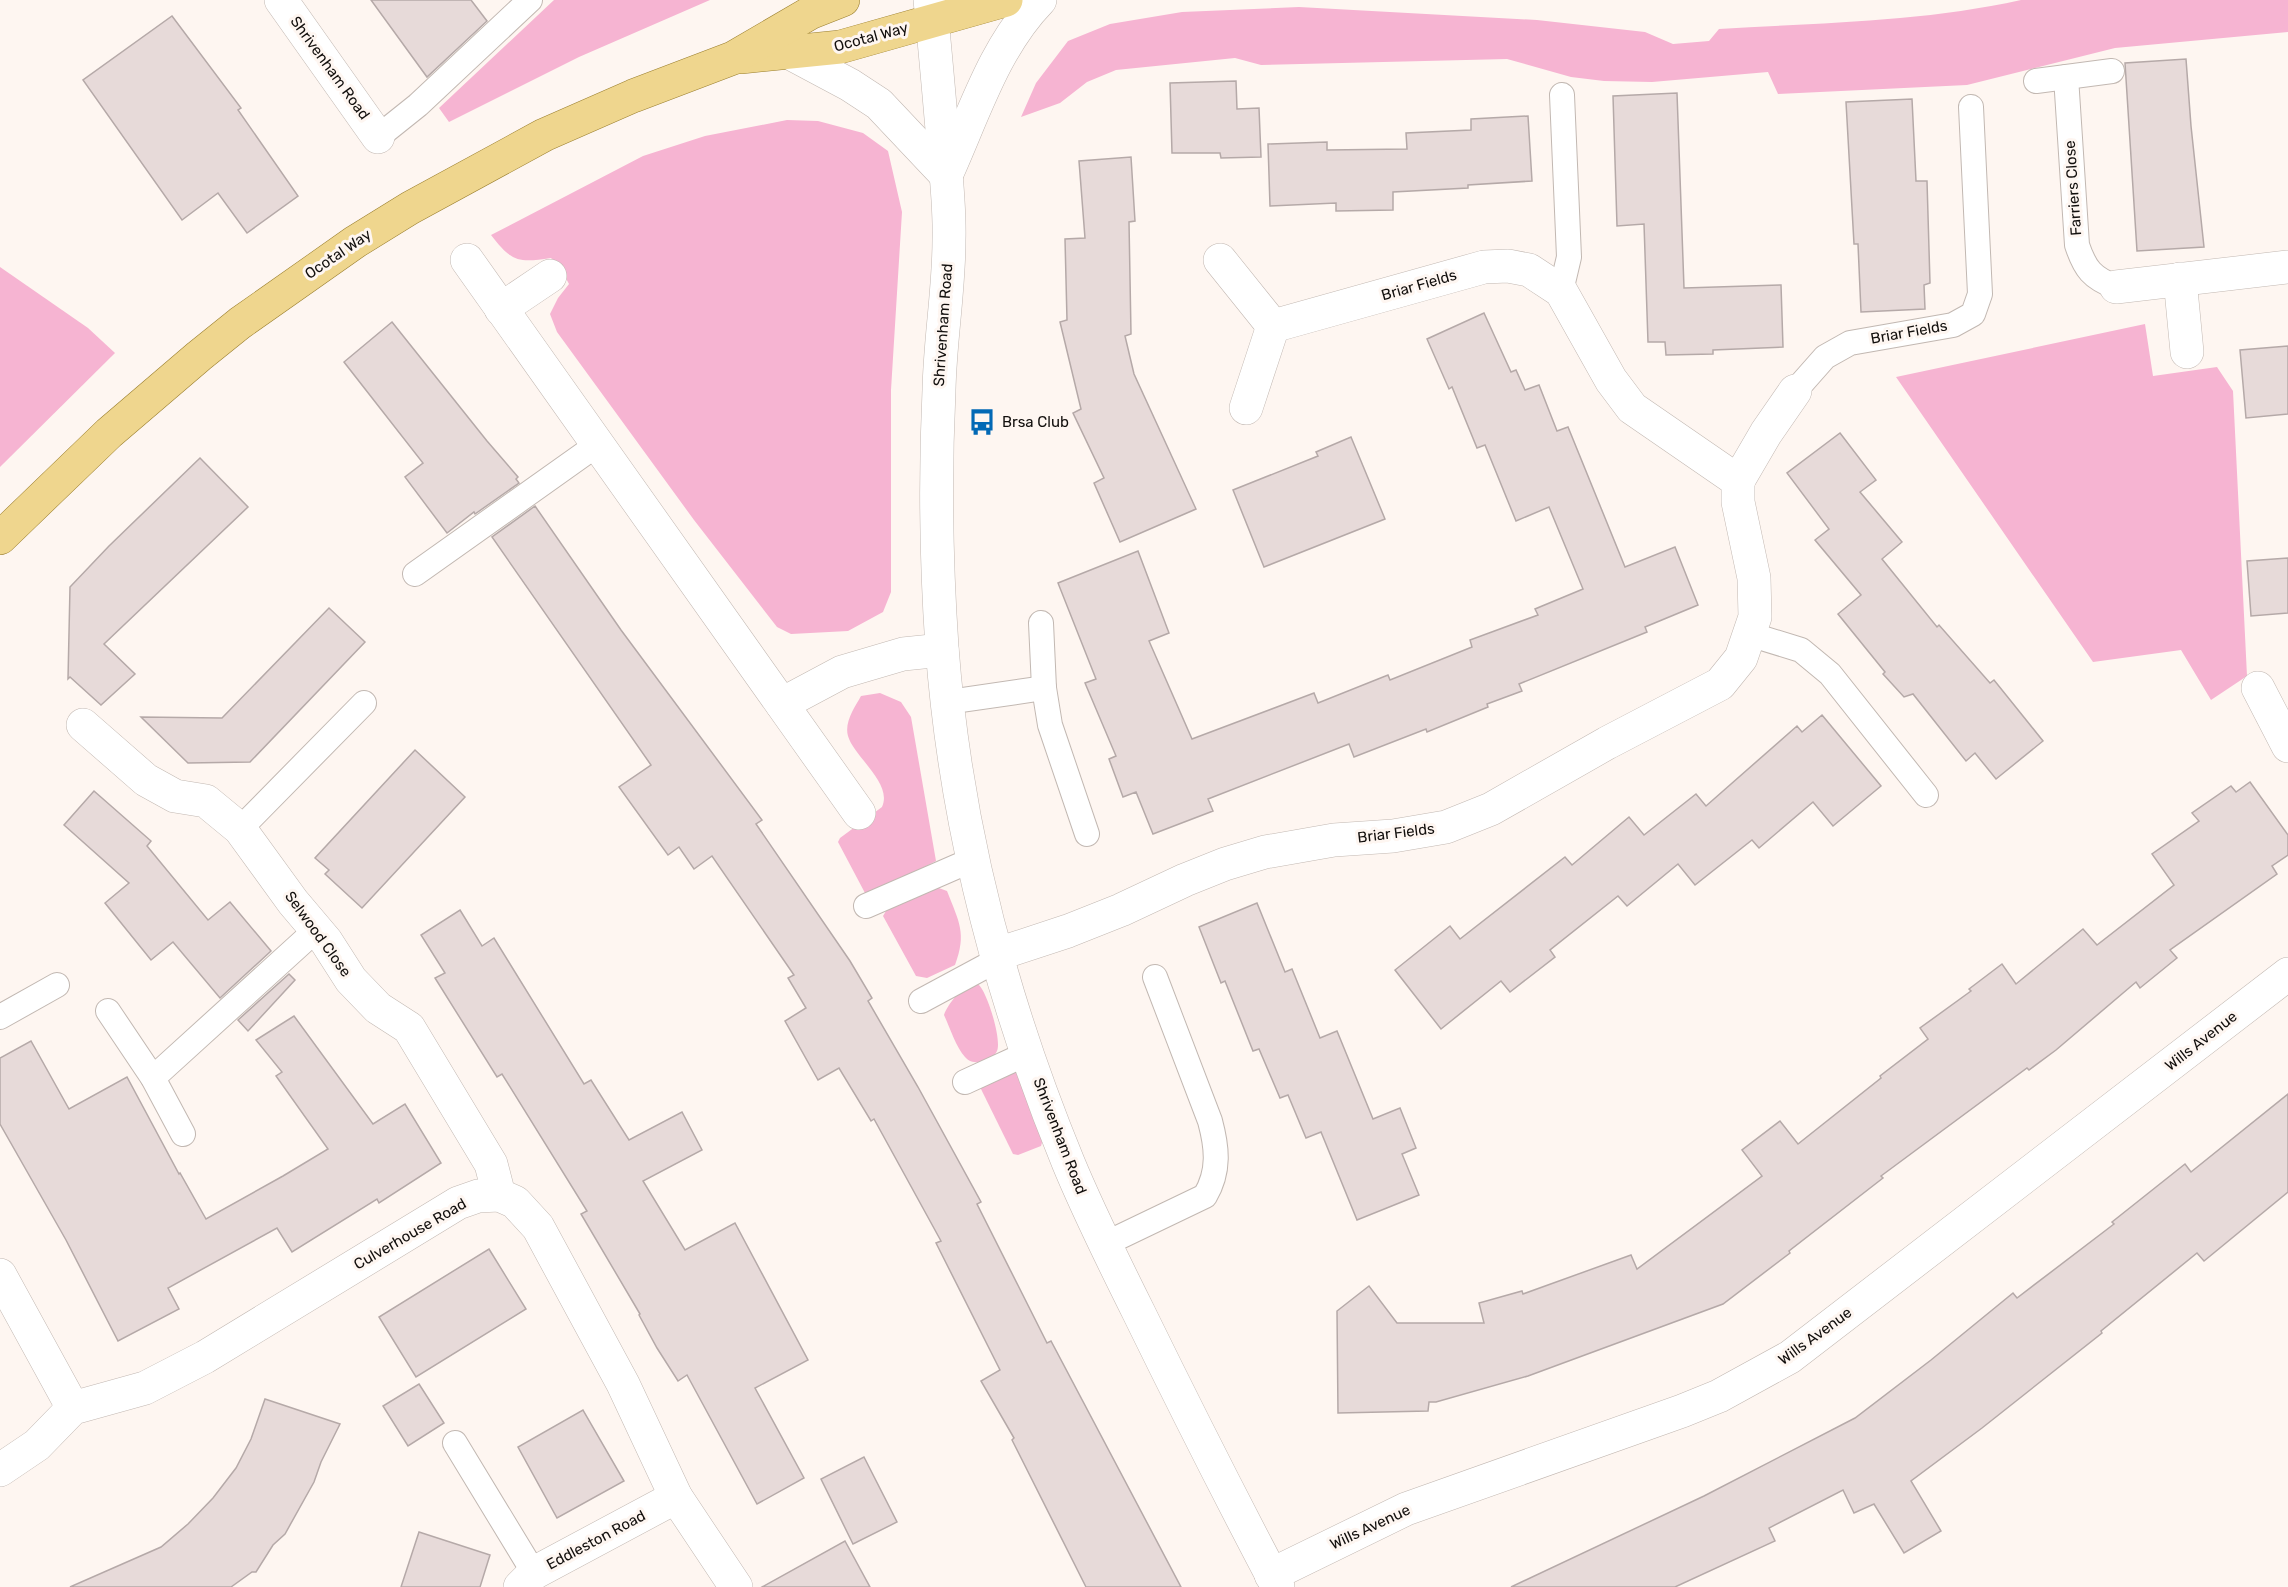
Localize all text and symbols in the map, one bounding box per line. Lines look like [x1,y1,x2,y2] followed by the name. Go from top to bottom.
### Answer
[286,13,374,123] street label: Shrivenham Road
[832,18,910,56] street label: Ocotal Way
[2061,140,2085,236] street label: Farriers Close
[301,225,375,283] street label: Ocotal Way
[930,263,956,387] street label: Shrivenham Road
[1379,266,1459,304] street label: Briar Fields
[1869,316,1949,348] street label: Briar Fields
[967,407,997,437] bus stop icon: Brsa Club
[1002,413,1069,431] place label: Brsa Club
[1356,819,1436,847] street label: Briar Fields
[281,888,355,980] street label: Selwood Close
[2161,1007,2241,1075] street label: Wills Avenue
[1030,1075,1090,1197] street label: Shrivenham Road
[351,1194,469,1274] street label: Culverhouse Road
[1775,1303,1855,1369] street label: Wills Avenue
[1327,1501,1413,1553] street label: Wills Avenue
[544,1506,648,1574] street label: Eddleston Road

